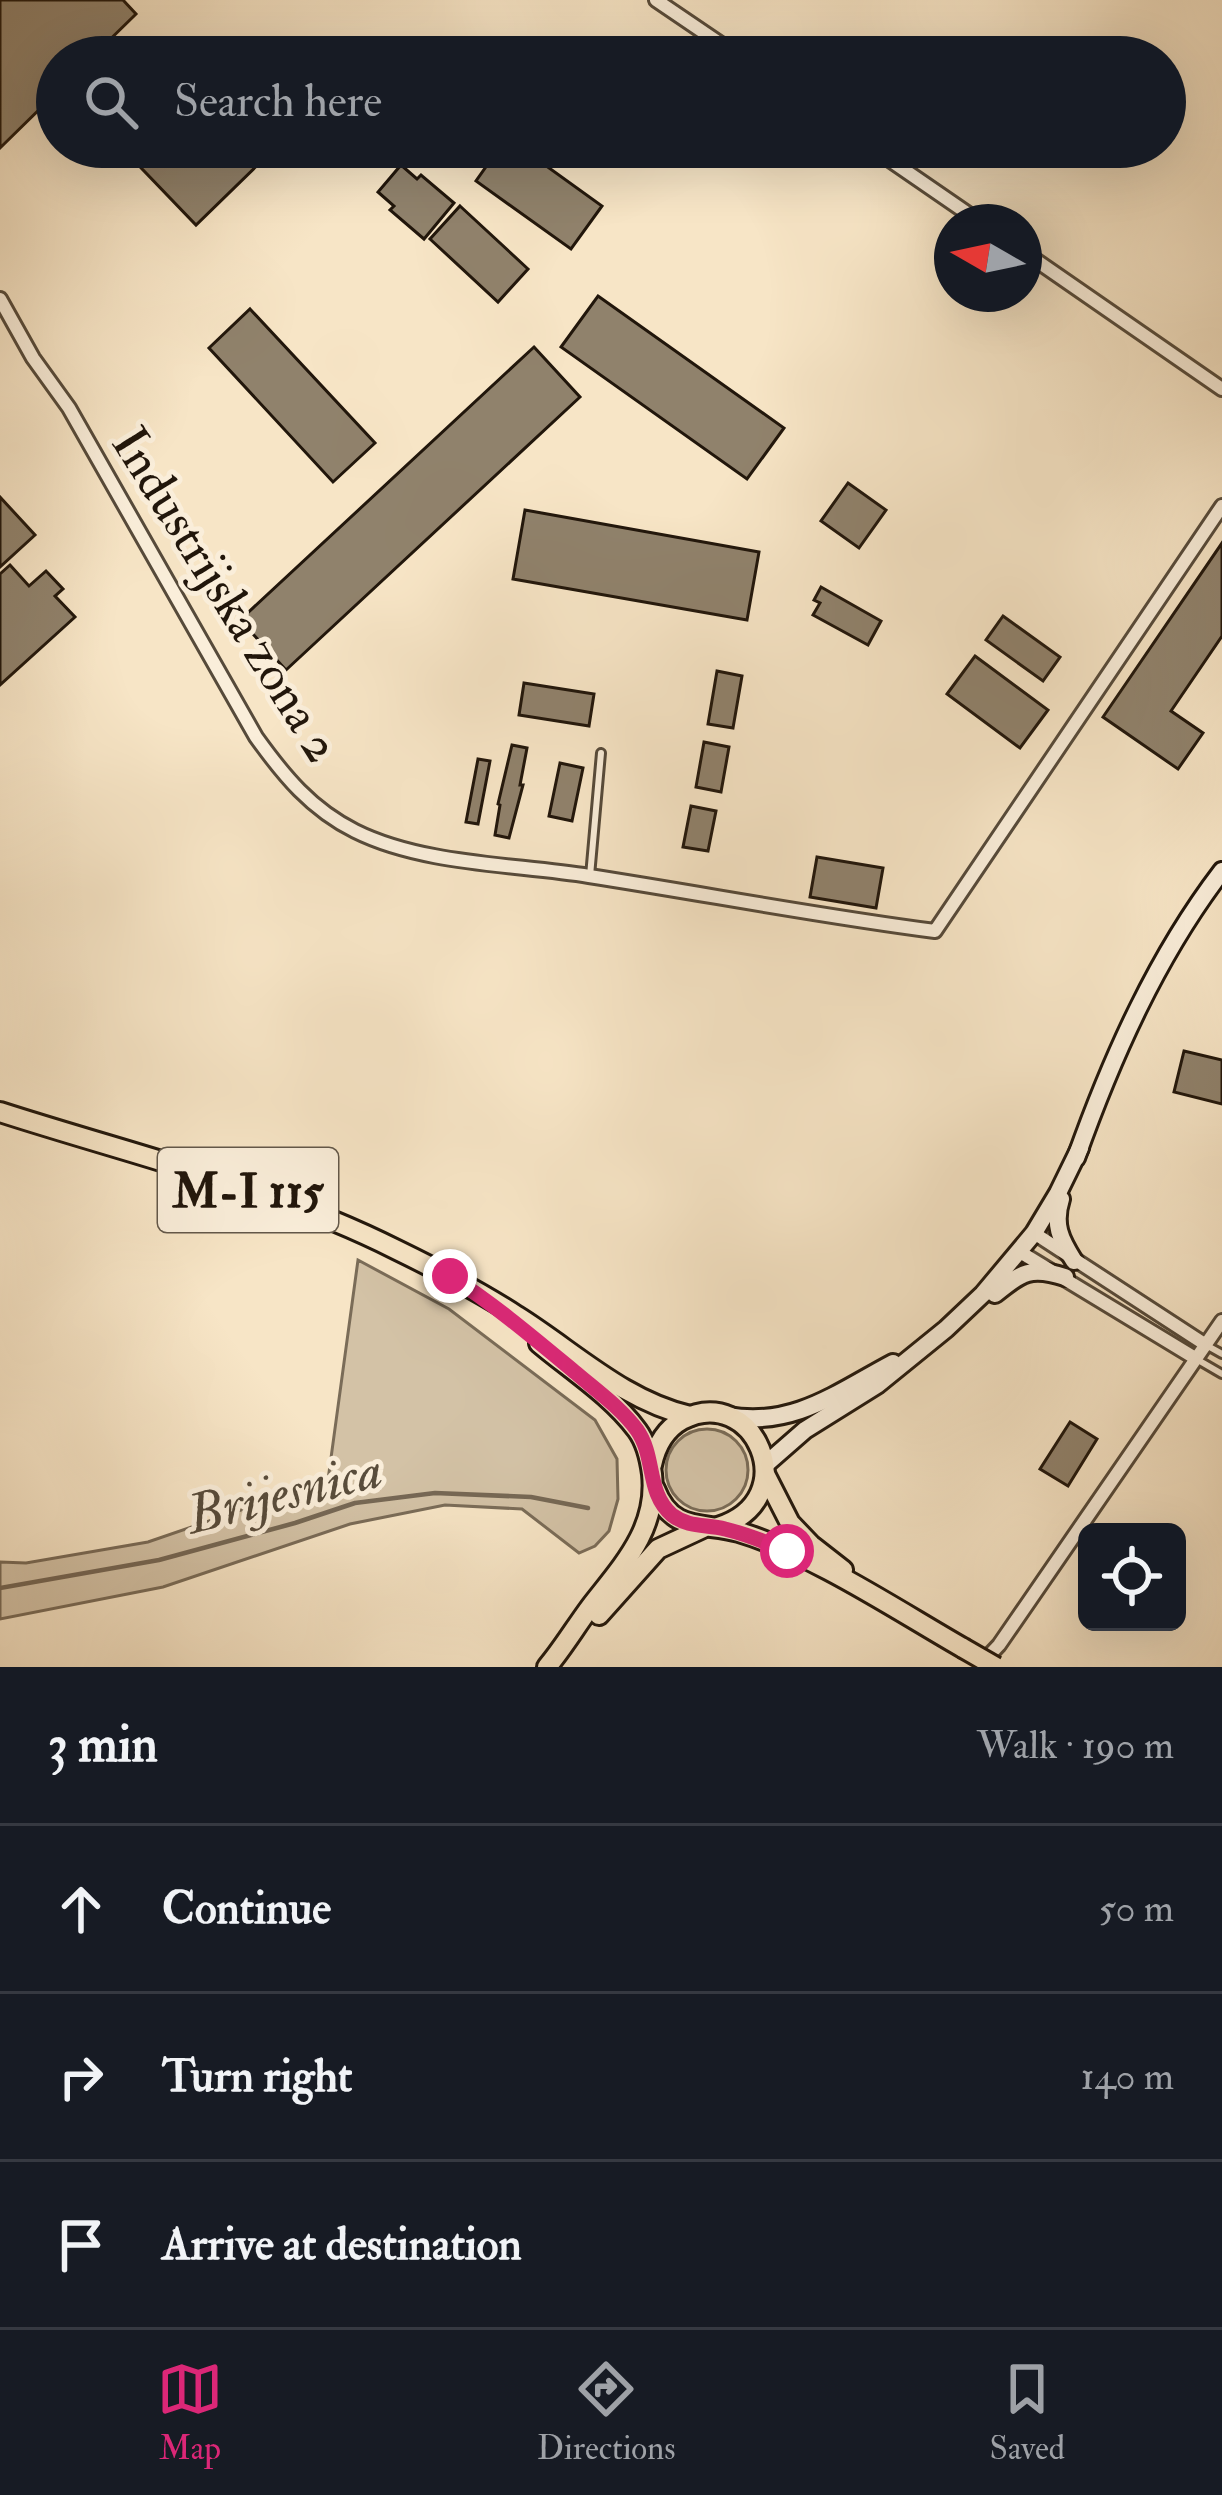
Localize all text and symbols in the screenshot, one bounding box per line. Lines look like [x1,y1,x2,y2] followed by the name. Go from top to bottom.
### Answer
[36,36,1186,168] search box
[78,69,144,135] icon: search
[174,74,382,130] text: Search here
[934,204,1042,312] north arrow
[97,416,354,774] street label: Industrijska zona 2
[158,1148,338,1232] road number: M-I 115
[423,1249,477,1303] route end
[177,1436,389,1551] water label: Brijesnica
[1078,1523,1186,1631] map controls
[1078,1523,1186,1631] button: locate
[760,1524,814,1578] route start
[48,1713,158,1777] text: 3 min
[977,1721,1174,1770] text: Walk · 190 m
[48,1876,114,1942] icon: ahead
[162,1881,331,1937] text: Continue
[1099,1884,1174,1933] text: 50 m
[48,2044,114,2110] icon: right
[162,2049,352,2105] text: Turn right
[1081,2052,1174,2101] text: 140 m
[48,2212,114,2278] icon: arrive
[162,2217,522,2273] text: Arrive at destination
[157,2356,223,2469] tab: Map
[537,2356,676,2469] tab: Directions
[990,2356,1065,2469] tab: Saved

